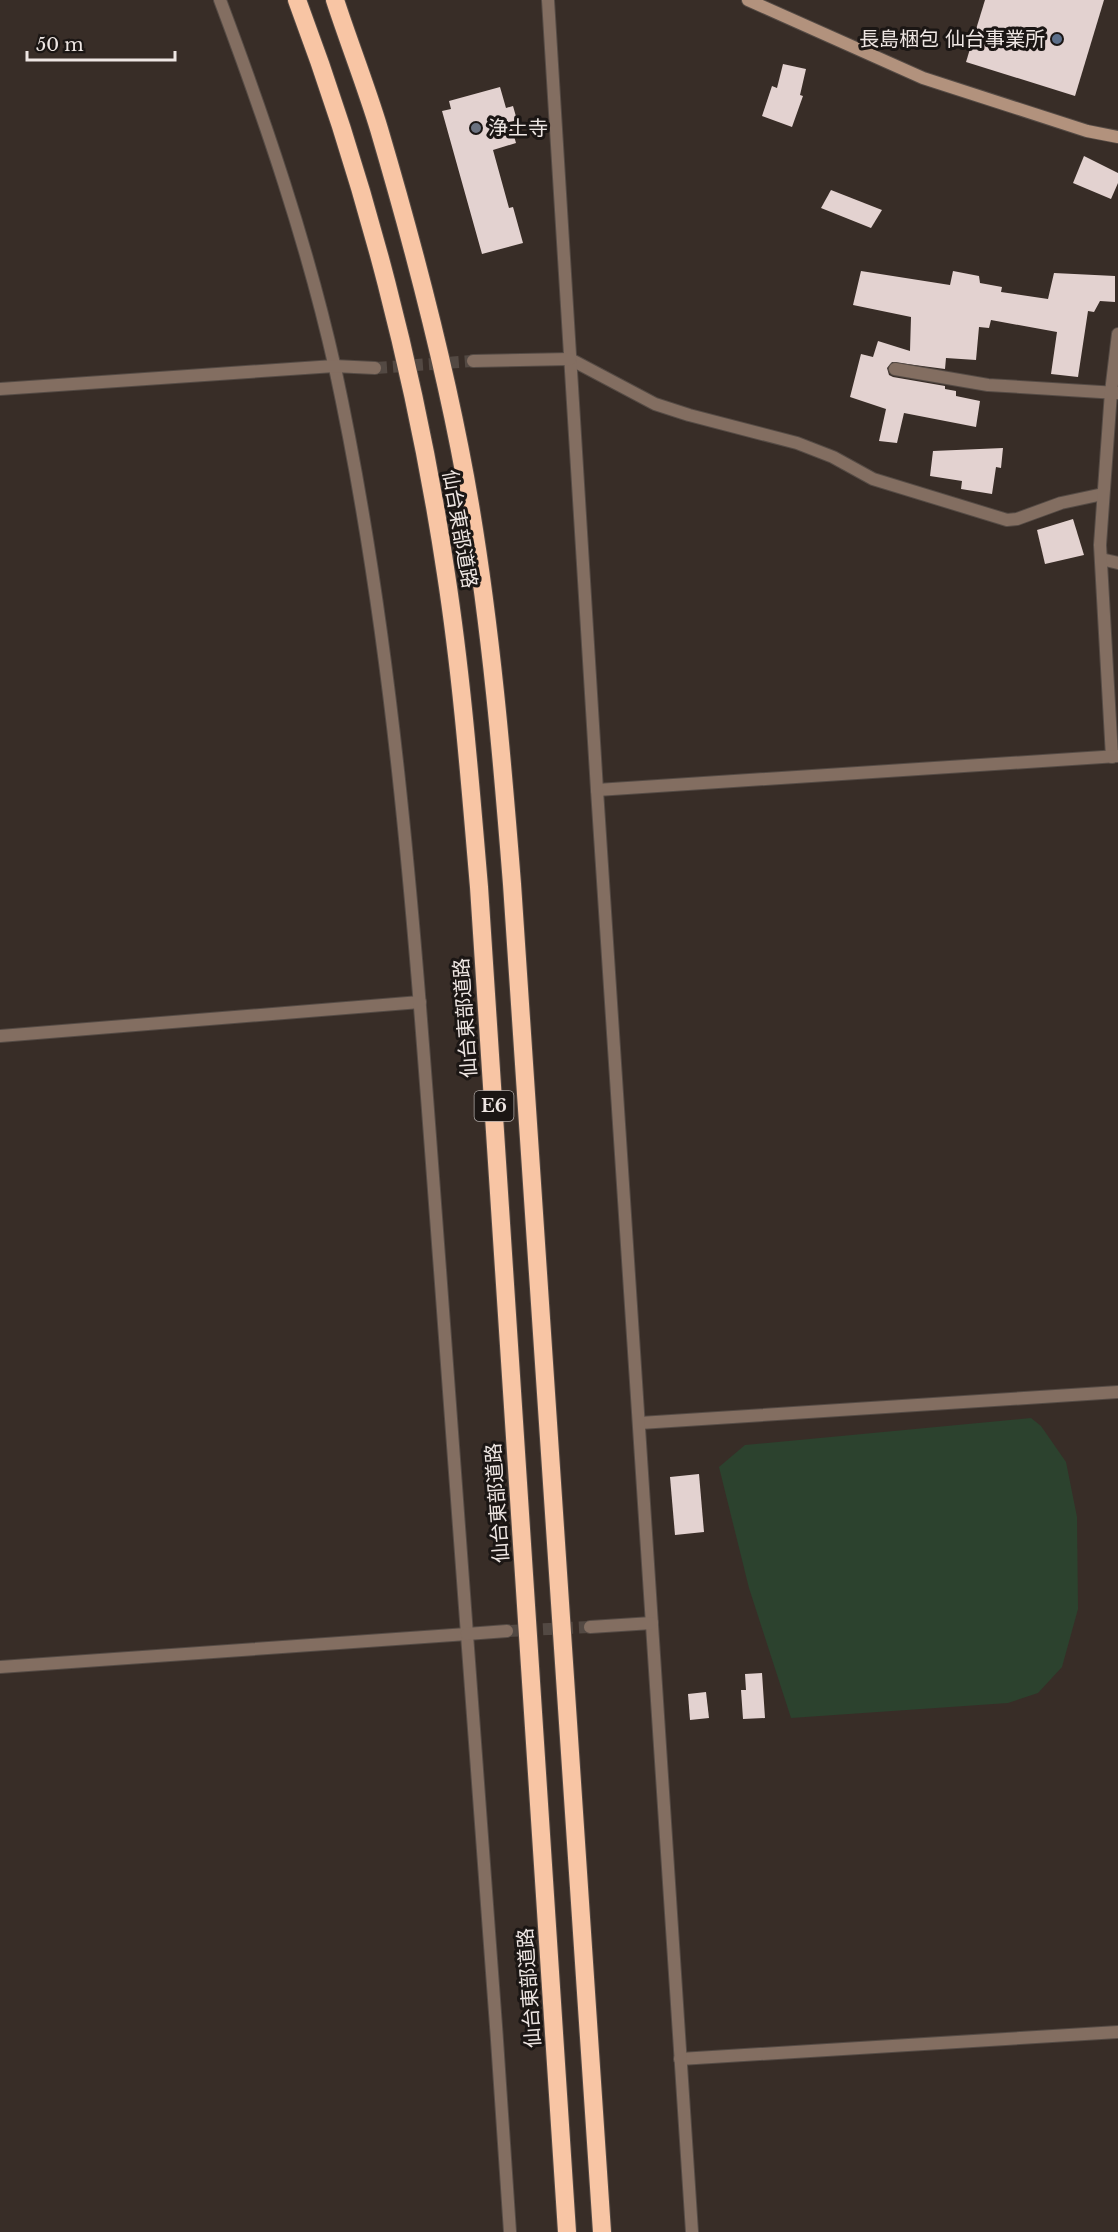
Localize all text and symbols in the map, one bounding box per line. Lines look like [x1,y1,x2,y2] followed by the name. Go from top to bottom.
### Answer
[27,24,176,62] scale bar
[859,27,1045,51] place label: 長島梱包 仙台事業所
[1050,32,1064,46] marker: 長島梱包 仙台事業所
[36,34,84,56] text: 50 m
[488,116,548,140] place label: 浄土寺
[469,121,483,135] marker: 浄土寺
[438,468,482,590] street label: 仙台東部道路
[449,957,481,1079] street label: 仙台東部道路
[474,1091,514,1121] road number: E6
[481,1442,513,1564] street label: 仙台東部道路
[513,1927,545,2049] street label: 仙台東部道路

